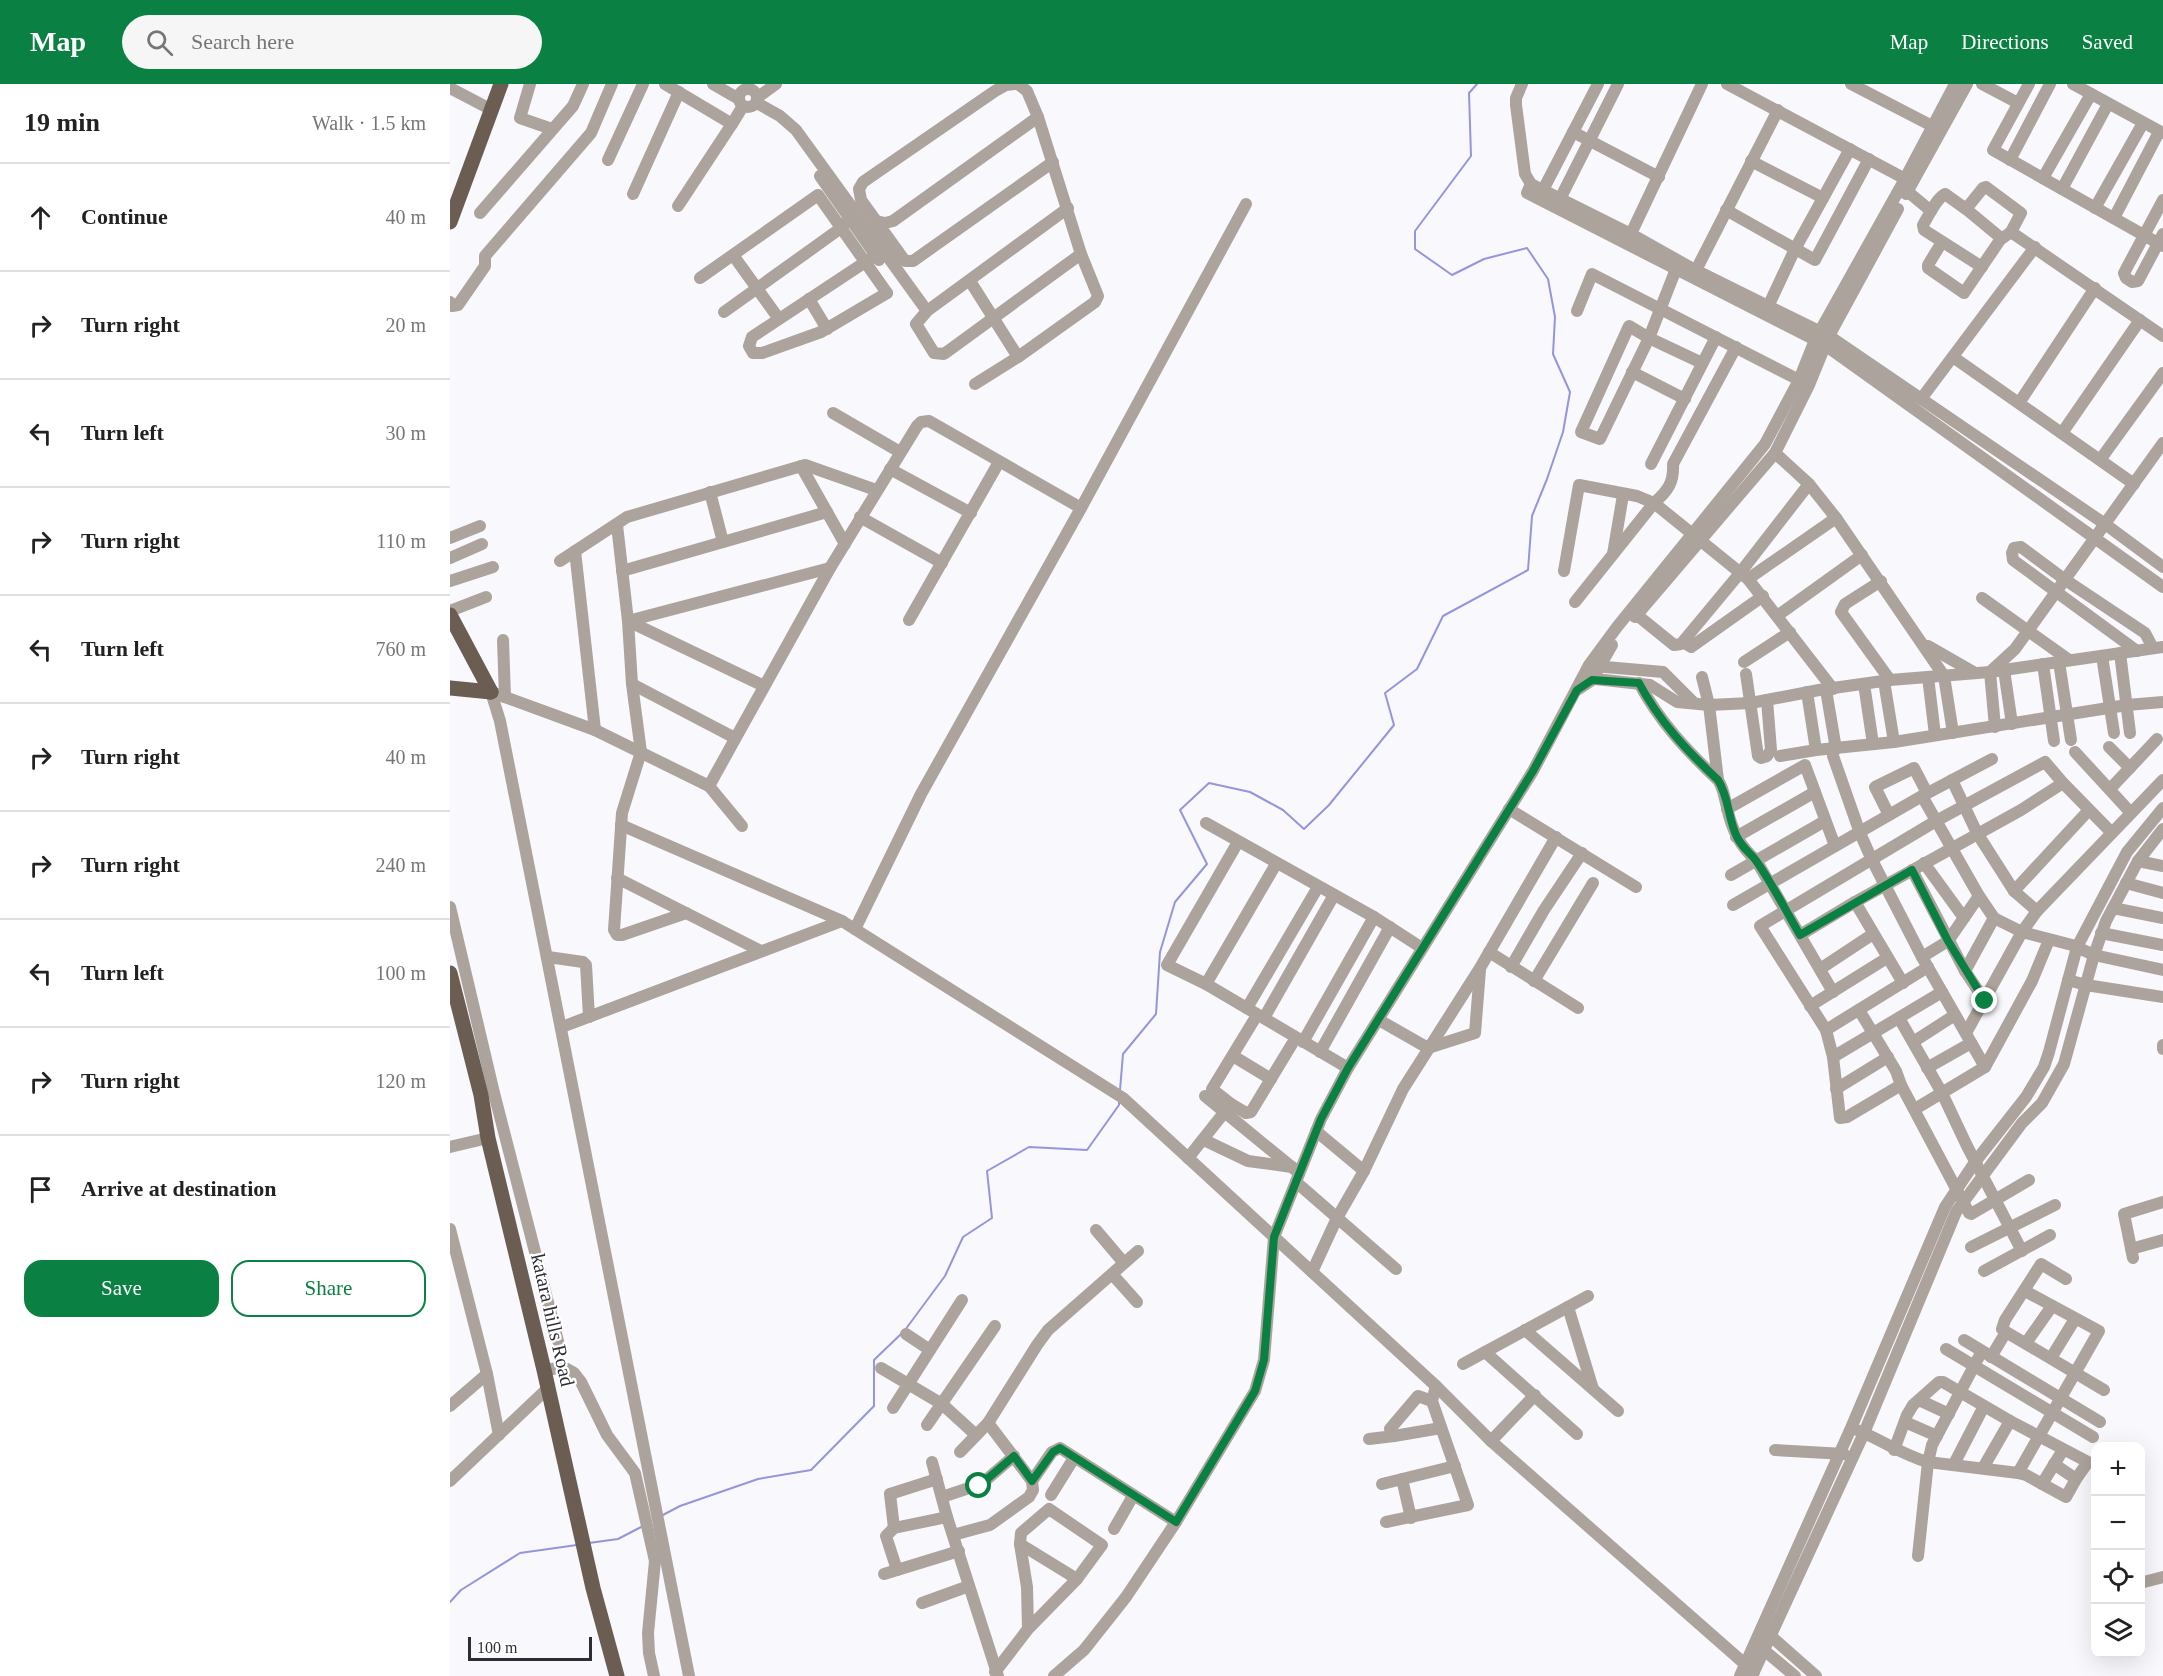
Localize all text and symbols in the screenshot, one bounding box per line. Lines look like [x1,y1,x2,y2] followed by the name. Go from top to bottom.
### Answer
[122,15,542,69] search box
[30,26,86,57] text: Map
[143,26,176,59] icon: search
[191,29,294,54] text: Search here
[1890,30,1928,54] text: Map
[1961,30,2049,54] text: Directions
[2082,30,2133,54] text: Saved
[24,108,100,137] text: 19 min
[312,112,426,134] text: Walk · 1.5 km
[24,201,57,234] icon: ahead
[81,204,168,229] text: Continue
[385,206,426,228] text: 40 m
[24,309,57,342] icon: right
[81,312,180,337] text: Turn right
[385,314,426,336] text: 20 m
[24,417,57,450] icon: left
[81,420,164,445] text: Turn left
[385,422,426,444] text: 30 m
[24,525,57,558] icon: right
[81,528,180,553] text: Turn right
[376,530,426,552] text: 110 m
[24,633,57,666] icon: left
[81,636,164,661] text: Turn left
[375,638,426,660] text: 760 m
[24,741,57,774] icon: right
[81,744,180,769] text: Turn right
[385,746,426,768] text: 40 m
[24,849,57,882] icon: right
[81,852,180,877] text: Turn right
[375,854,426,876] text: 240 m
[24,957,57,990] icon: left
[81,960,164,985] text: Turn left
[375,962,426,984] text: 100 m
[1971,987,1997,1013] route end
[24,1065,57,1098] icon: right
[81,1068,180,1093] text: Turn right
[375,1070,426,1092] text: 120 m
[24,1173,57,1206] icon: arrive
[81,1176,277,1201] text: Arrive at destination
[527,1251,579,1389] street label: katara hills Road
[24,1260,219,1317] button: Save
[231,1260,426,1317] button: Share
[2091,1442,2145,1658] map controls
[2091,1442,2145,1496] button: +
[965,1472,991,1498] route start
[2091,1496,2145,1550] button: −
[2091,1550,2145,1604] button: locate
[2091,1604,2145,1658] button: layers
[468,1634,592,1662] scale bar
[477,1639,517,1656] text: 100 m

